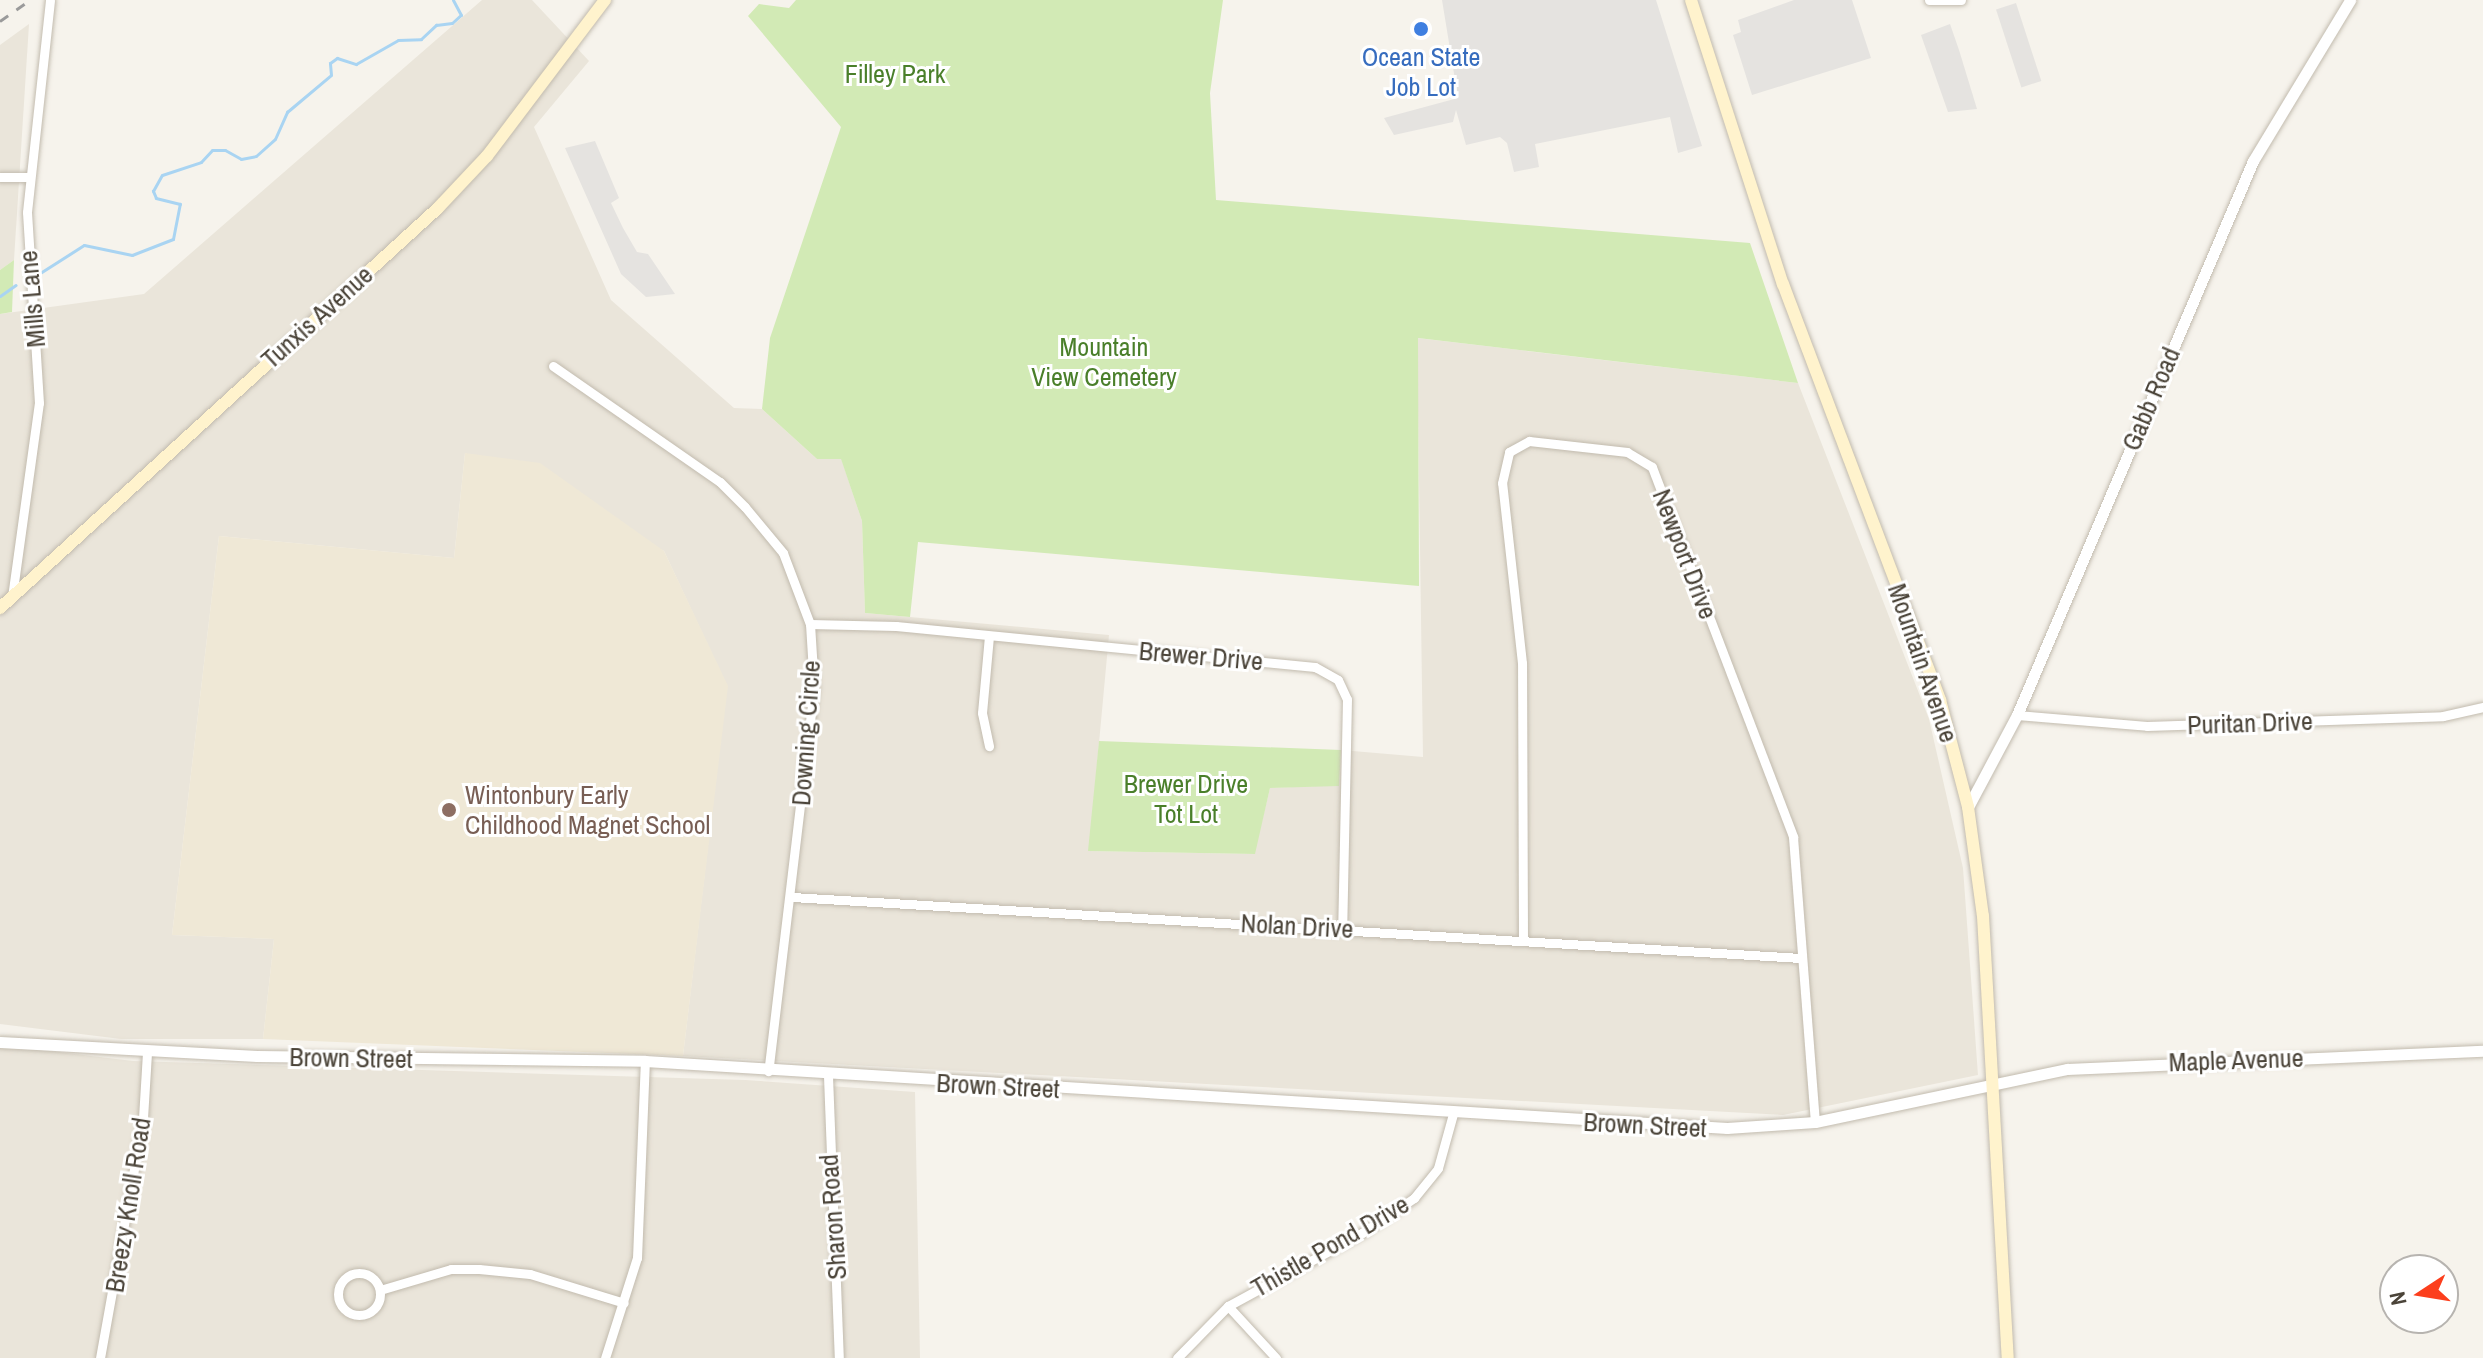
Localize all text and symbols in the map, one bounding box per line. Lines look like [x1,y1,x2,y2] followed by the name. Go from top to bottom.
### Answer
[1412,20,1430,38] marker: Ocean State Job Lot
[1362,41,1480,102] place label: Ocean State Job Lot
[845,58,945,90] park label: Filley Park
[12,249,52,349] street label: Mills Lane
[255,259,379,375] street label: Tunxis Avenue
[1031,331,1177,392] park label: Mountain View Cemetery
[2115,343,2187,455] street label: Gabb Road
[1646,485,1724,623] street label: Newport Drive
[1881,579,1965,747] street label: Mountain Avenue
[1138,635,1264,677] street label: Brewer Drive
[785,659,827,807] street label: Downing Circle
[2187,705,2313,741] street label: Puritan Drive
[1124,768,1248,830] park label: Brewer Drive Tot Lot
[465,779,710,840] place label: Wintonbury Early Childhood Magnet School
[440,801,458,819] marker: Wintonbury Early Childhood Magnet School
[1240,907,1354,945] street label: Nolan Drive
[289,1041,413,1075] street label: Brown Street
[2168,1042,2304,1078] street label: Maple Avenue
[936,1067,1060,1105] street label: Brown Street
[1583,1106,1707,1144] street label: Brown Street
[99,1115,157,1295] street label: Breezy Knoll Road
[813,1153,853,1281] street label: Sharon Road
[1246,1188,1414,1304] street label: Thistle Pond Drive
[2379,1254,2459,1334] north arrow
[2381,1289,2414,1308] text: N

